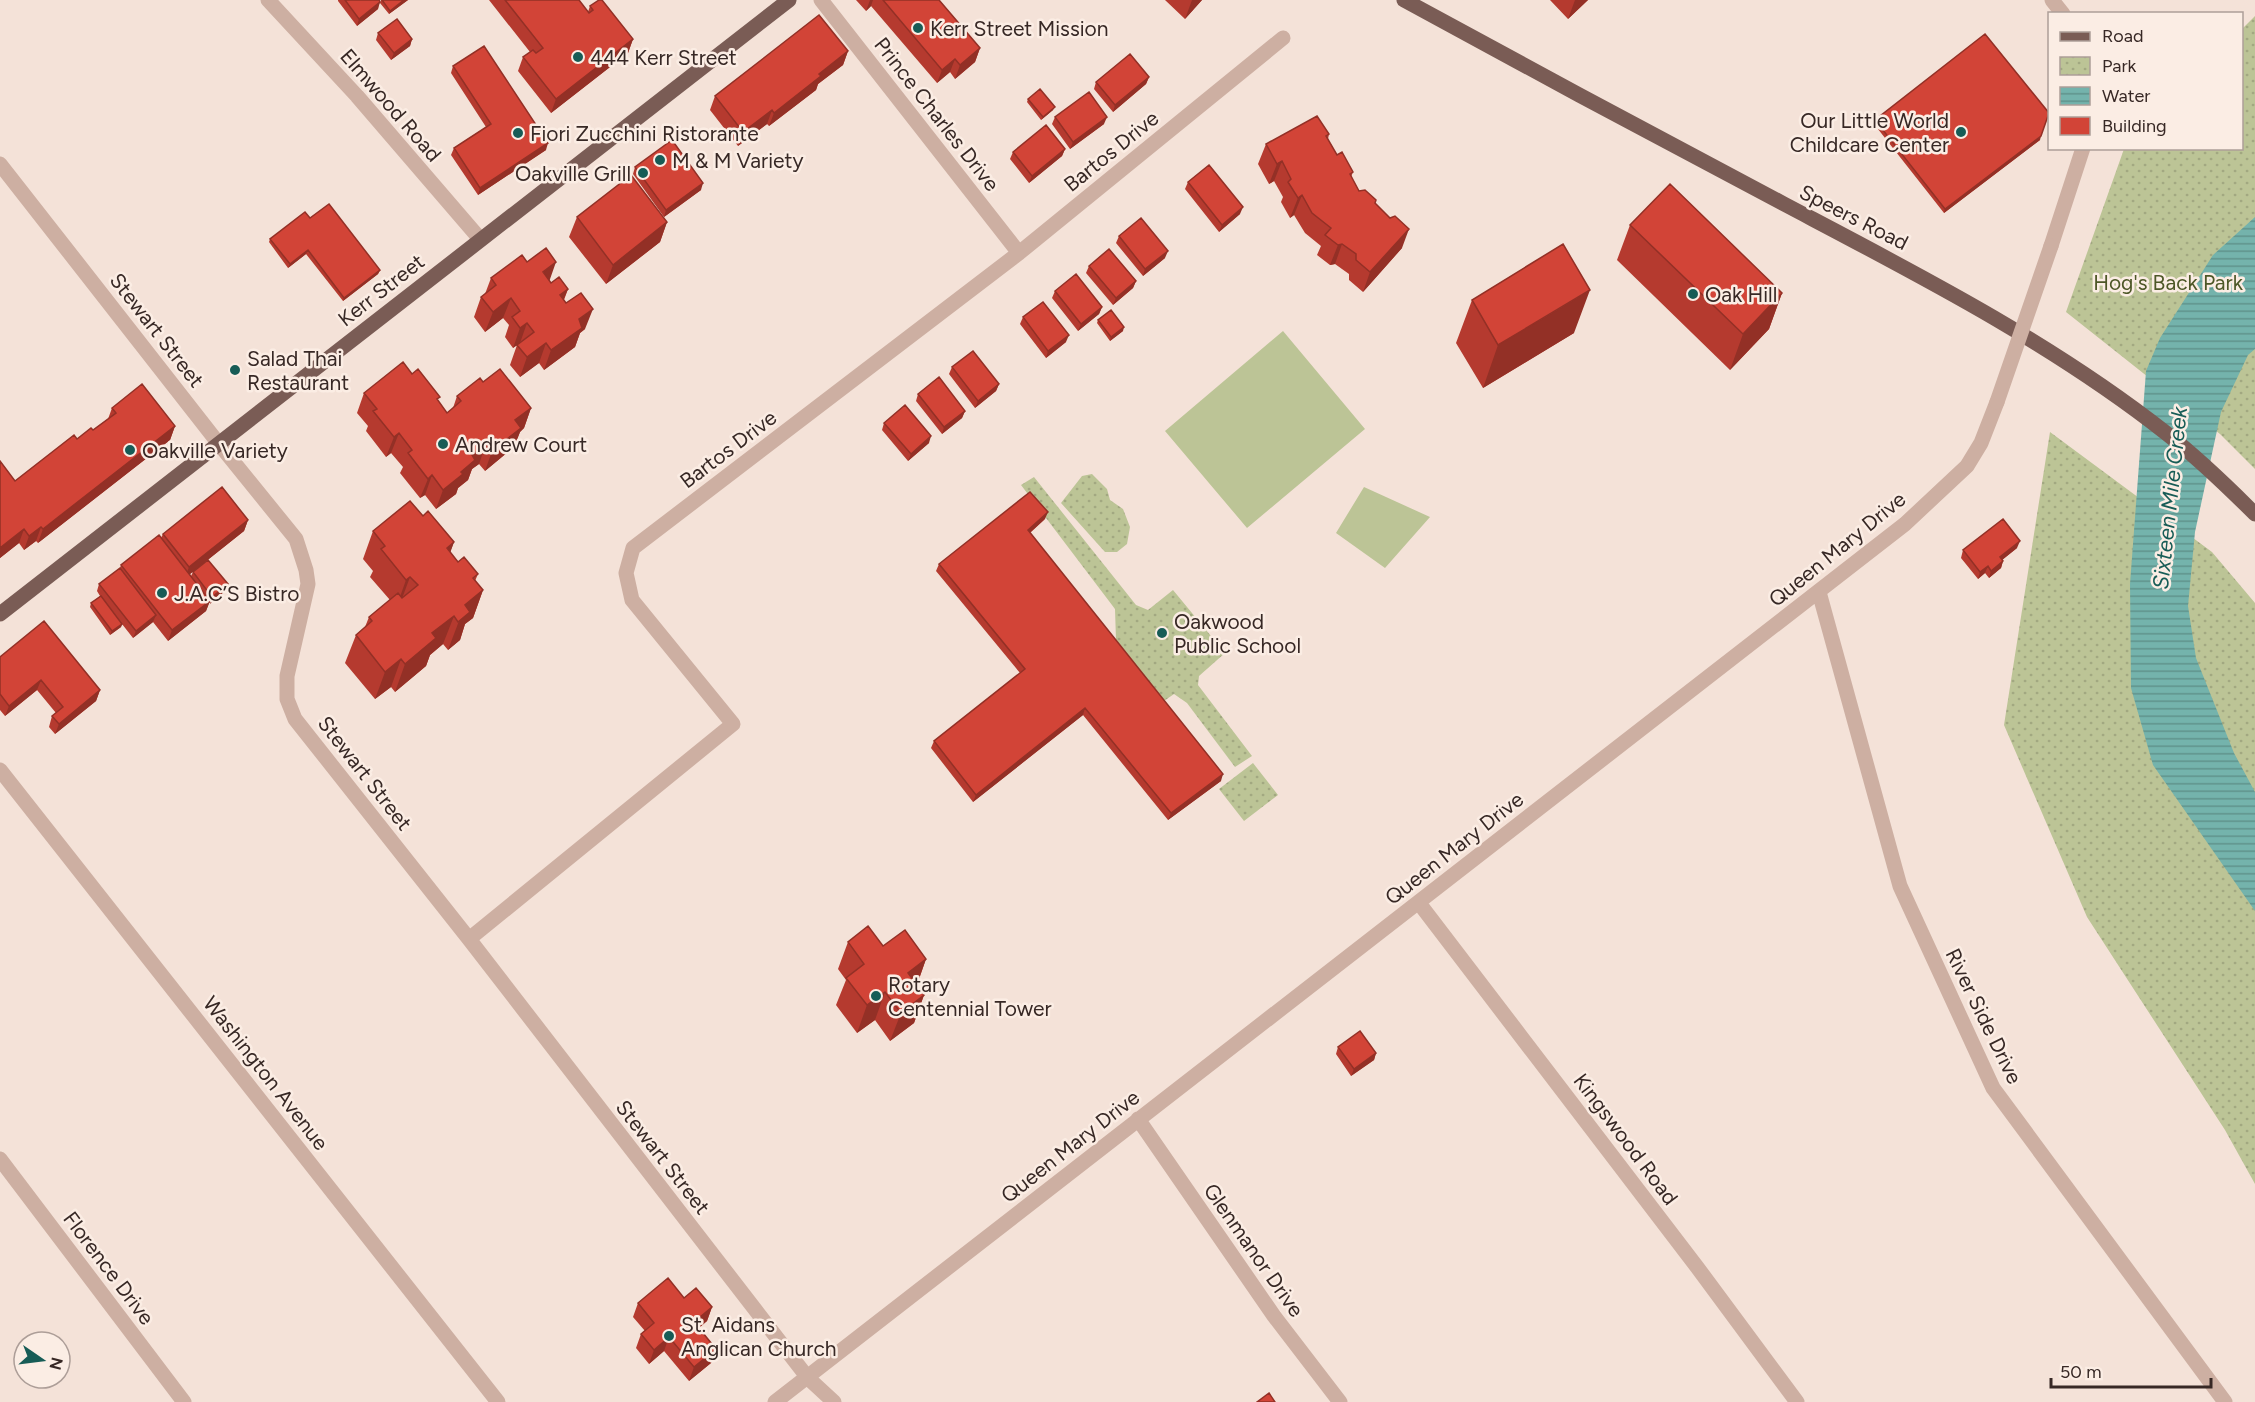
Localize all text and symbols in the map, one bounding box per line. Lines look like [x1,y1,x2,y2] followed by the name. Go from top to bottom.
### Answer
[2048,12,2243,150] legend
[930,16,1108,41] place label: Kerr Street Mission
[911,21,925,35] marker: Kerr Street Mission
[2102,25,2143,47] text: Road
[869,32,1005,196] street label: Prince Charles Drive
[335,44,447,166] street label: Elmwood Road
[590,45,737,70] place label: 444 Kerr Street
[571,50,585,64] marker: 444 Kerr Street
[2102,55,2137,77] text: Park
[2102,85,2150,107] text: Water
[1059,105,1163,197] street label: Bartos Drive
[1790,108,1949,157] place label: Our Little World Childcare Center
[2102,115,2167,137] text: Building
[530,121,759,146] place label: Fiori Zucchini Ristorante
[1954,125,1968,139] marker: Our Little World Childcare Center
[511,126,525,140] marker: Fiori Zucchini Ristorante
[672,148,803,173] place label: M & M Variety
[653,153,667,167] marker: M & M Variety
[515,161,631,186] place label: Oakville Grill
[636,166,650,180] marker: Oakville Grill
[1795,179,1913,255] street label: Speers Road
[333,249,429,331] street label: Kerr Street
[105,268,209,392] street label: Stewart Street
[2093,270,2244,295] park label: Hog's Back Park
[1705,282,1777,307] place label: Oak Hill
[1686,287,1700,301] marker: Oak Hill
[247,346,349,395] place label: Salad Thai Restaurant
[228,363,242,377] marker: Salad Thai Restaurant
[2147,404,2193,591] water label: Sixteen Mile Creek
[675,405,781,493] street label: Bartos Drive
[455,432,587,457] place label: Andrew Court
[436,437,450,451] marker: Andrew Court
[142,438,288,463] place label: Oakville Variety
[123,443,137,457] marker: Oakville Variety
[1764,486,1910,612] street label: Queen Mary Drive
[174,581,300,606] place label: J.A.C’S Bistro
[155,586,169,600] marker: J.A.C’S Bistro
[1174,609,1301,658] place label: Oakwood Public School
[1155,626,1169,640] marker: Oakwood Public School
[313,711,417,835] street label: Stewart Street
[1380,786,1528,910] street label: Queen Mary Drive
[1940,944,2028,1088] street label: River Side Drive
[888,972,1051,1021] place label: Rotary Centennial Tower
[869,989,883,1003] marker: Rotary Centennial Tower
[198,991,334,1155] street label: Washington Avenue
[1568,1068,1684,1210] street label: Kingswood Road
[996,1084,1144,1208] street label: Queen Mary Drive
[611,1095,715,1219] street label: Stewart Street
[1199,1178,1309,1322] street label: Glenmanor Drive
[58,1207,160,1329] street label: Florence Drive
[681,1312,836,1361] place label: St. Aidans Anglican Church
[662,1329,676,1343] marker: St. Aidans Anglican Church
[12,1330,72,1390] north arrow
[2051,1351,2212,1389] scale bar
[45,1355,67,1372] text: N
[2060,1361,2102,1383] text: 50 m

